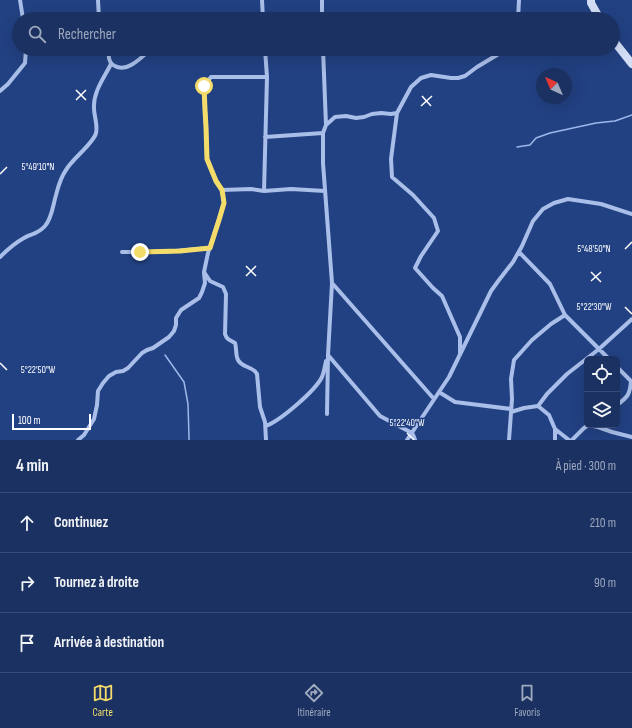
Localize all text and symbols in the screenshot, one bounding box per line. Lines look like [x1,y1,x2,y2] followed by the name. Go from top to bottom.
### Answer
[12,12,620,56] search box
[26,23,48,45] icon: search
[58,25,116,44] text: Rechercher
[536,68,572,104] north arrow
[195,77,213,95] route start
[22,161,54,173] text: 5°49'10"N
[131,243,149,261] route end
[577,243,611,255] text: 5°48'50"N
[577,301,612,313] text: 5°22'30"W
[584,356,620,428] map controls
[584,356,620,392] button: locate
[21,364,56,376] text: 5°22'50"W
[584,392,620,428] button: layers
[12,412,91,431] scale bar
[18,414,40,427] text: 100 m
[390,417,425,429] text: 5°22'40"W
[16,456,49,476] text: 4 min
[556,458,616,474] text: À pied · 300 m
[16,512,38,534] icon: ahead
[54,513,108,532] text: Continuez
[590,515,616,531] text: 210 m
[16,572,38,594] icon: right
[54,573,139,592] text: Tournez à droite
[594,575,616,591] text: 90 m
[16,632,38,654] icon: arrive
[54,633,164,652] text: Arrivée à destination
[92,682,114,719] tab: Carte
[297,682,331,719] tab: Itinéraire
[514,682,540,719] tab: Favoris

